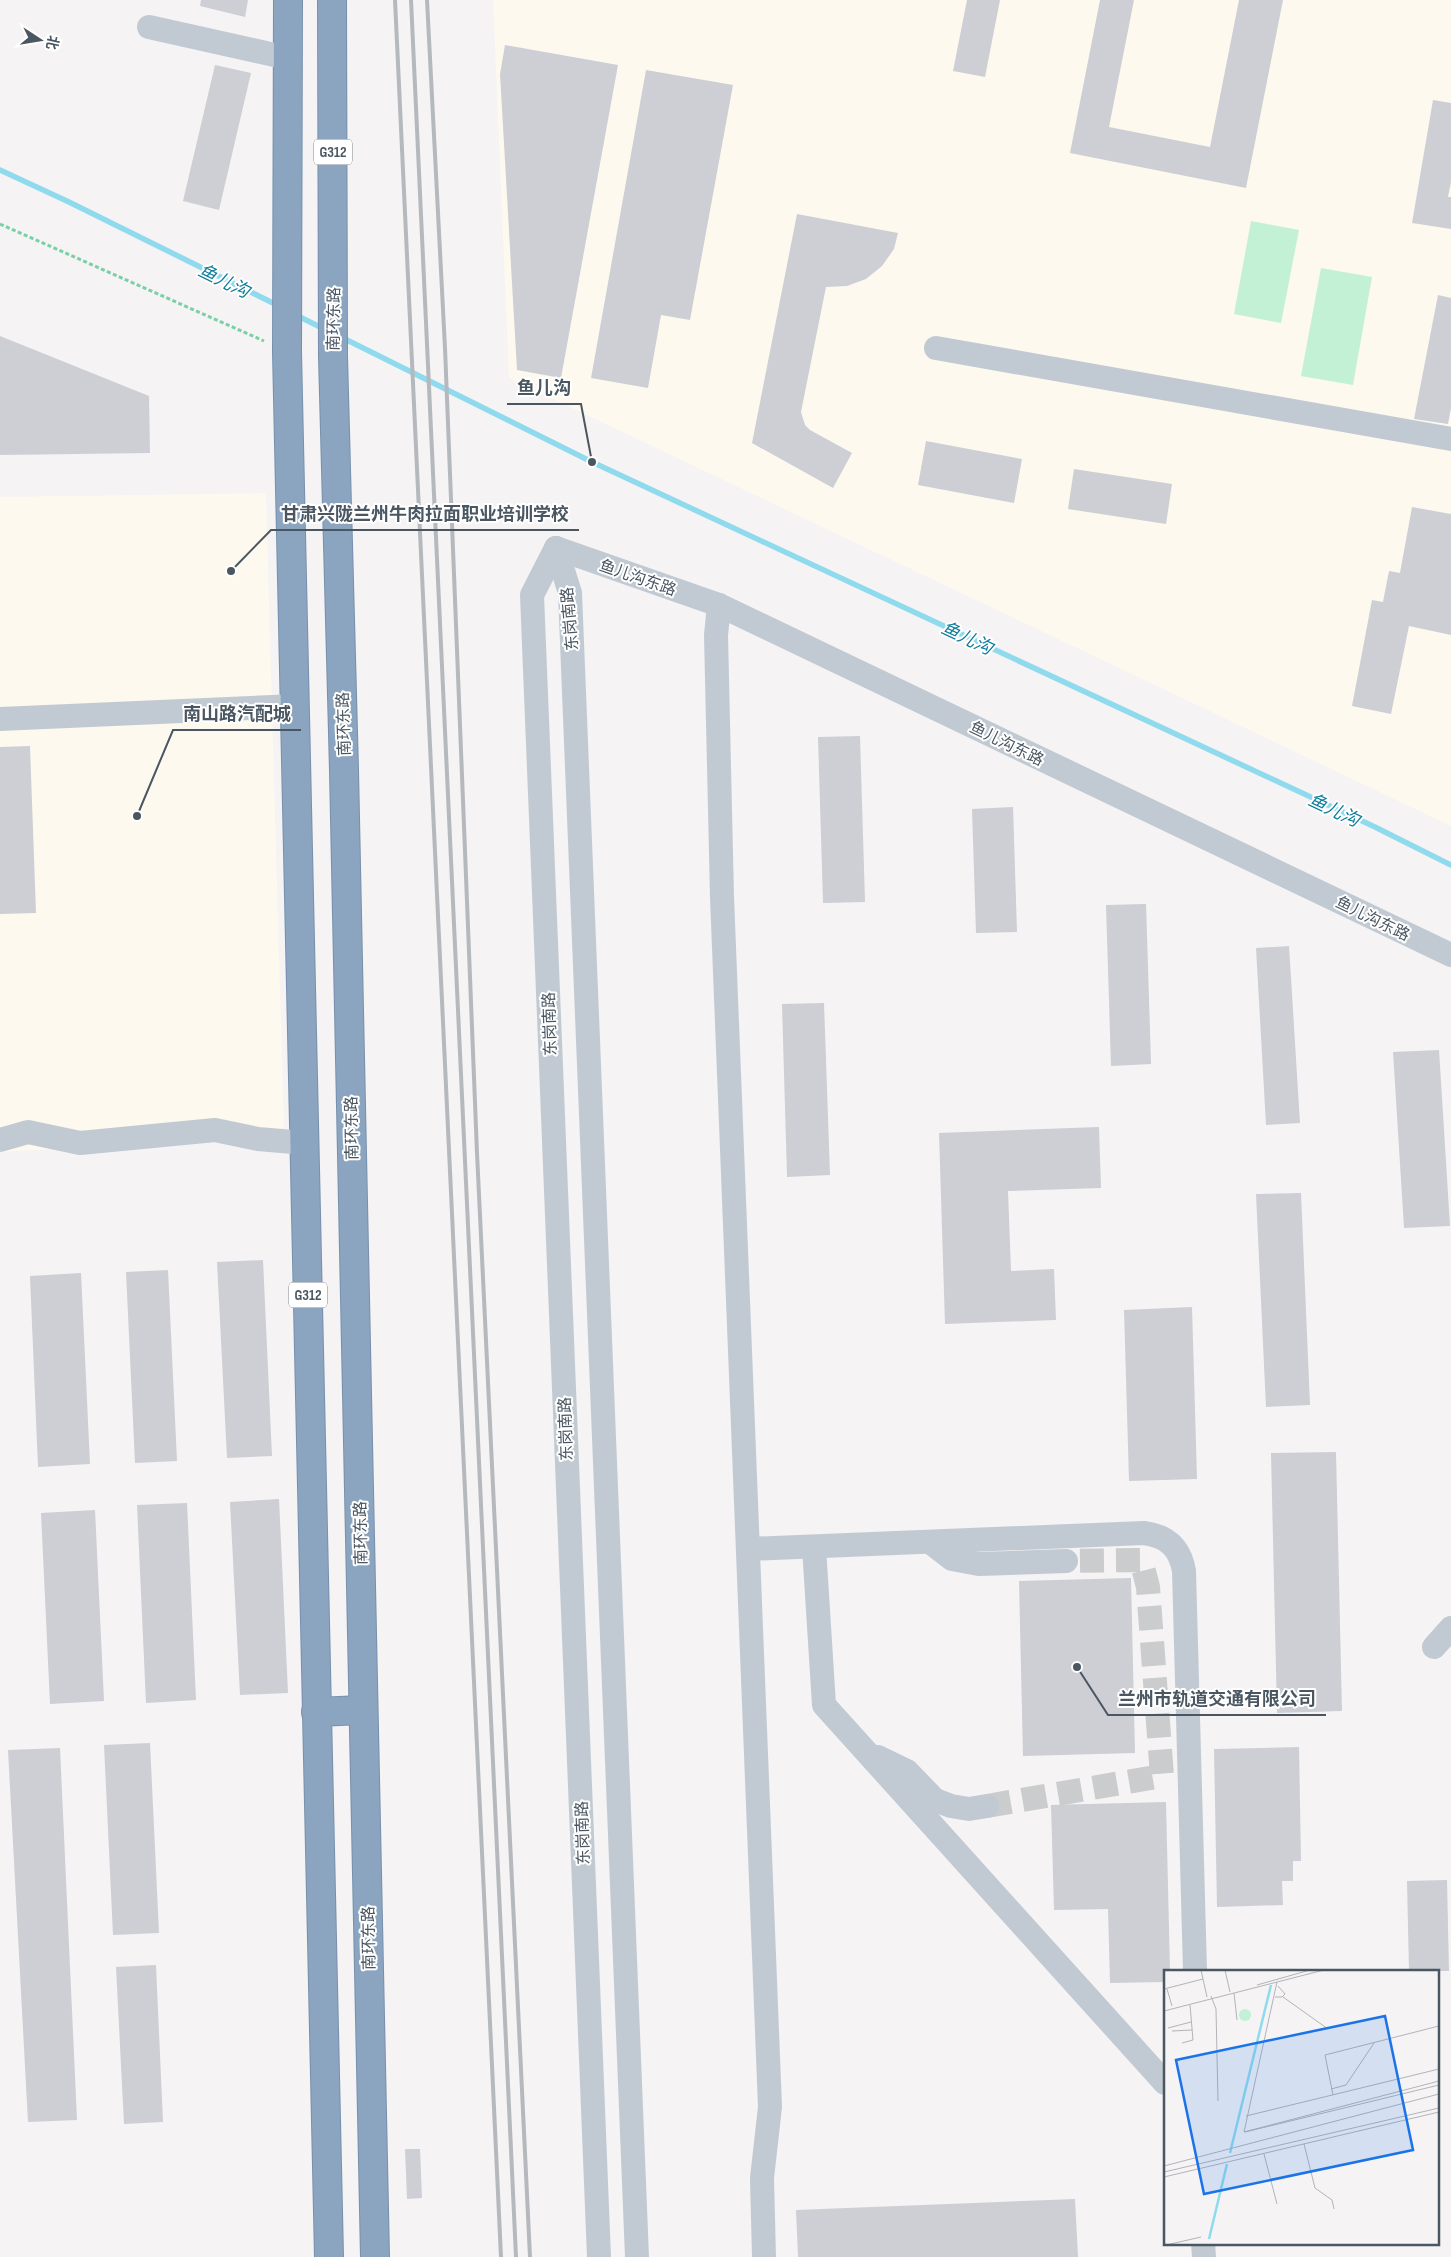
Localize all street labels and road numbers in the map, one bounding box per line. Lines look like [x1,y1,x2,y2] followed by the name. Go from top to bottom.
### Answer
[314,140,352,164] road number: G312
[324,287,345,351] street label: 南环东路
[597,556,678,600] street label: 鱼儿沟东路
[558,586,583,652] street label: 东岗南路
[334,692,355,756] street label: 南环东路
[966,718,1046,770] street label: 鱼儿沟东路
[1332,893,1412,945] street label: 鱼儿沟东路
[540,992,561,1056] street label: 东岗南路
[342,1096,363,1160] street label: 南环东路
[289,1282,327,1308] road number: G312
[556,1397,577,1461] street label: 东岗南路
[351,1501,372,1565] street label: 南环东路
[573,1801,594,1865] street label: 东岗南路
[359,1906,380,1970] street label: 南环东路

